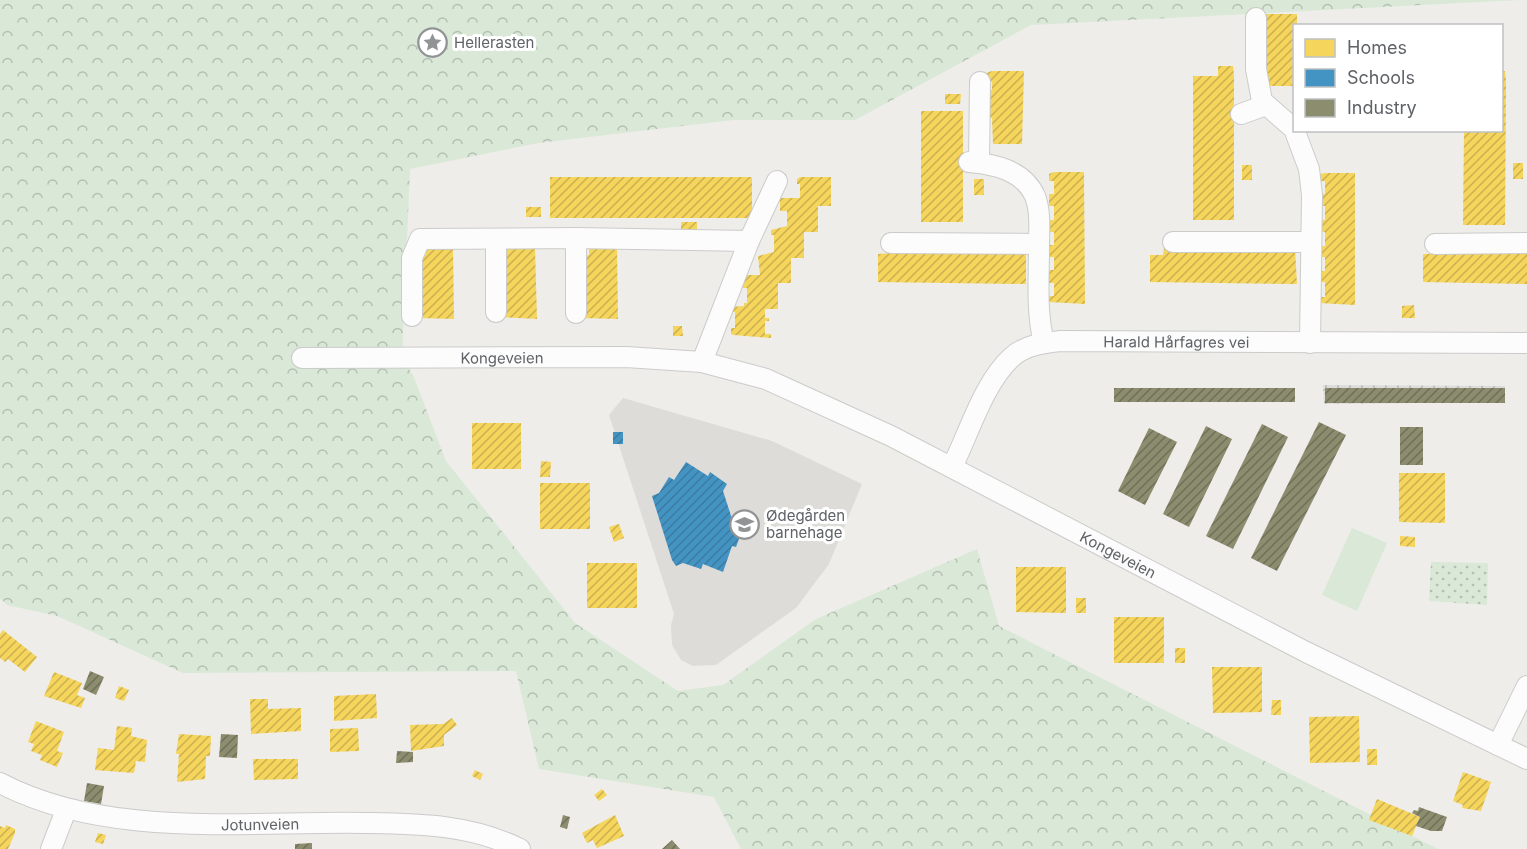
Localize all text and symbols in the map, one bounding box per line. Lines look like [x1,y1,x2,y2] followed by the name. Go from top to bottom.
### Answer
[1293,24,1503,132] legend
[417,26,449,58] place icon: Hellerasten
[454,33,534,52] place label: Hellerasten
[1347,37,1407,58] text: Homes
[1347,67,1415,88] text: Schools
[1347,97,1417,118] text: Industry
[1103,332,1249,351] street label: Harald Hårfagres vei
[460,348,544,367] street label: Kongeveien
[766,506,845,542] place label: Ødegården barnehage
[729,508,761,540] school or university icon: Ødegården barnehage
[1077,527,1160,582] street label: Kongeveien
[221,814,299,834] street label: Jotunveien

